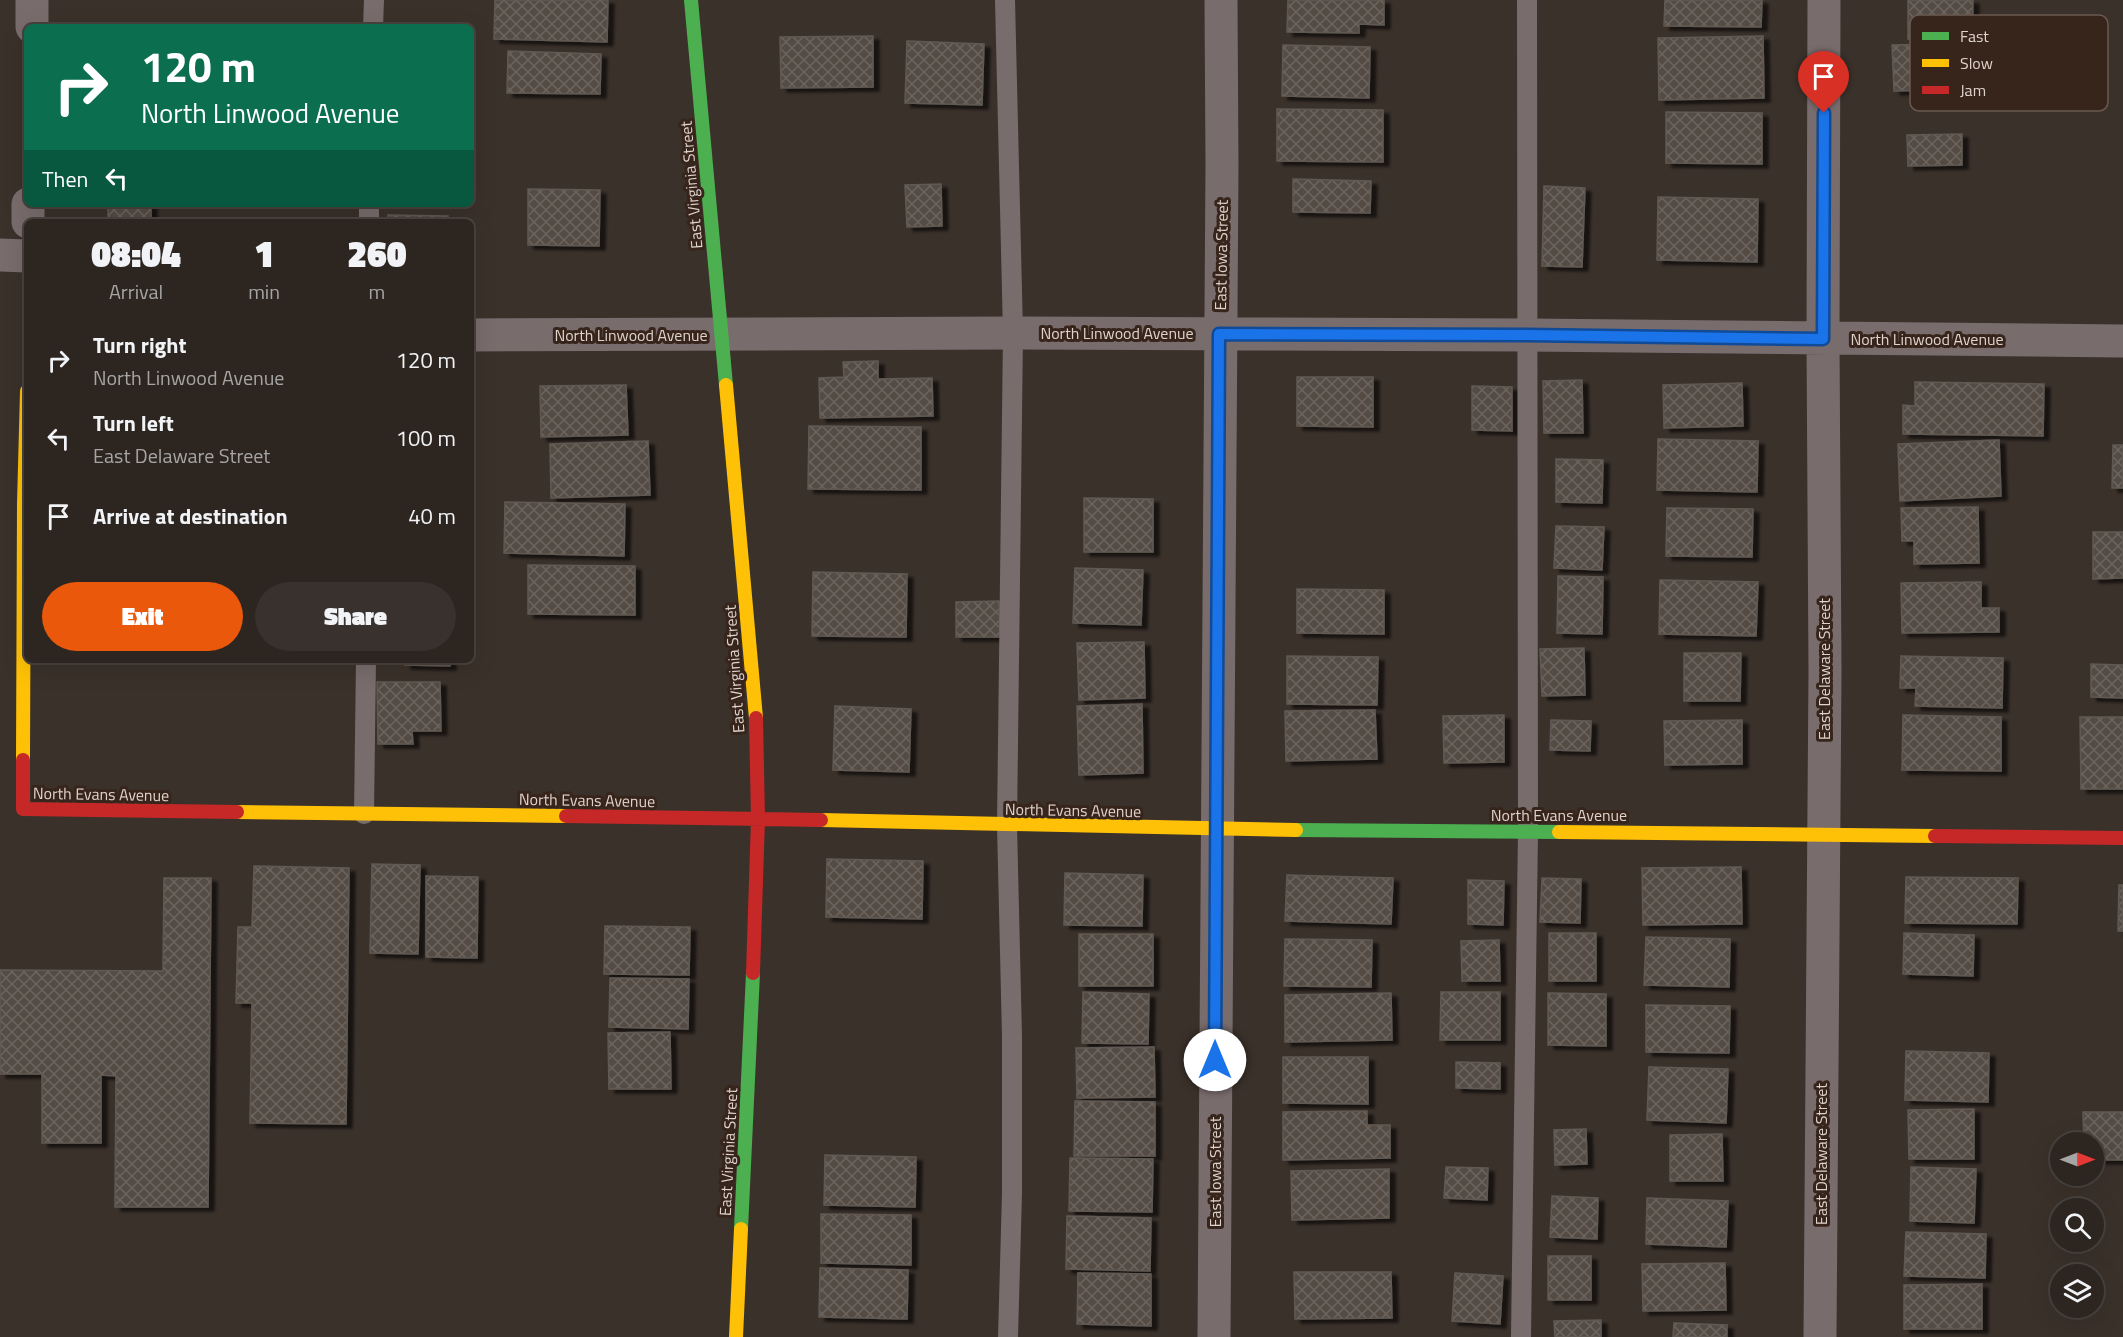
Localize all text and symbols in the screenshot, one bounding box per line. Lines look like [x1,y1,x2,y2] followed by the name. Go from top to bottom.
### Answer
[1910,15,2108,111] legend
[1960,24,1989,48] text: Fast
[141,34,256,98] text: 120 m
[42,48,120,126] icon: right
[1798,51,1849,113] pin
[1960,51,1993,75] text: Slow
[1807,60,1840,93] icon: arrive
[1960,78,1986,102] text: Jam
[141,92,399,133] text: North Linwood Avenue
[673,120,709,250] street label: East Virginia Street
[42,162,88,196] text: Then
[100,162,133,195] icon: left
[1208,199,1234,310] street label: East Iowa Street
[91,226,181,281] text: 08:04
[254,226,274,281] text: 1
[347,226,407,281] text: 260
[109,276,163,307] text: Arrival
[248,276,280,307] text: min
[369,276,385,307] text: m
[1040,321,1194,345] street label: North Linwood Avenue
[554,323,708,347] street label: North Linwood Avenue
[1850,327,2004,351] street label: North Linwood Avenue
[93,328,187,362] text: Turn right
[396,343,456,377] text: 120 m
[42,344,75,377] icon: right
[93,362,284,393] text: North Linwood Avenue
[93,406,174,440] text: Turn left
[396,421,456,455] text: 100 m
[42,422,75,455] icon: left
[93,440,270,471] text: East Delaware Street
[93,499,288,533] text: Arrive at destination
[408,499,456,533] text: 40 m
[42,500,75,533] icon: arrive
[42,582,243,651] button: Exit
[255,582,456,651] button: Share
[1812,598,1836,740] street label: East Delaware Street
[718,604,750,734] street label: East Virginia Street
[33,781,169,807] street label: North Evans Avenue
[519,787,655,813] street label: North Evans Avenue
[1005,797,1141,823] street label: North Evans Avenue
[1491,803,1627,827] street label: North Evans Avenue
[1183,1028,1247,1092] position arrow
[1809,1083,1833,1225] street label: East Delaware Street
[713,1087,743,1217] street label: East Virginia Street
[1203,1116,1227,1227] street label: East Iowa Street
[2050,1132,2104,1186] north arrow
[2050,1132,2104,1318] map controls
[2050,1198,2104,1252] button: search
[2050,1264,2104,1318] button: layers

